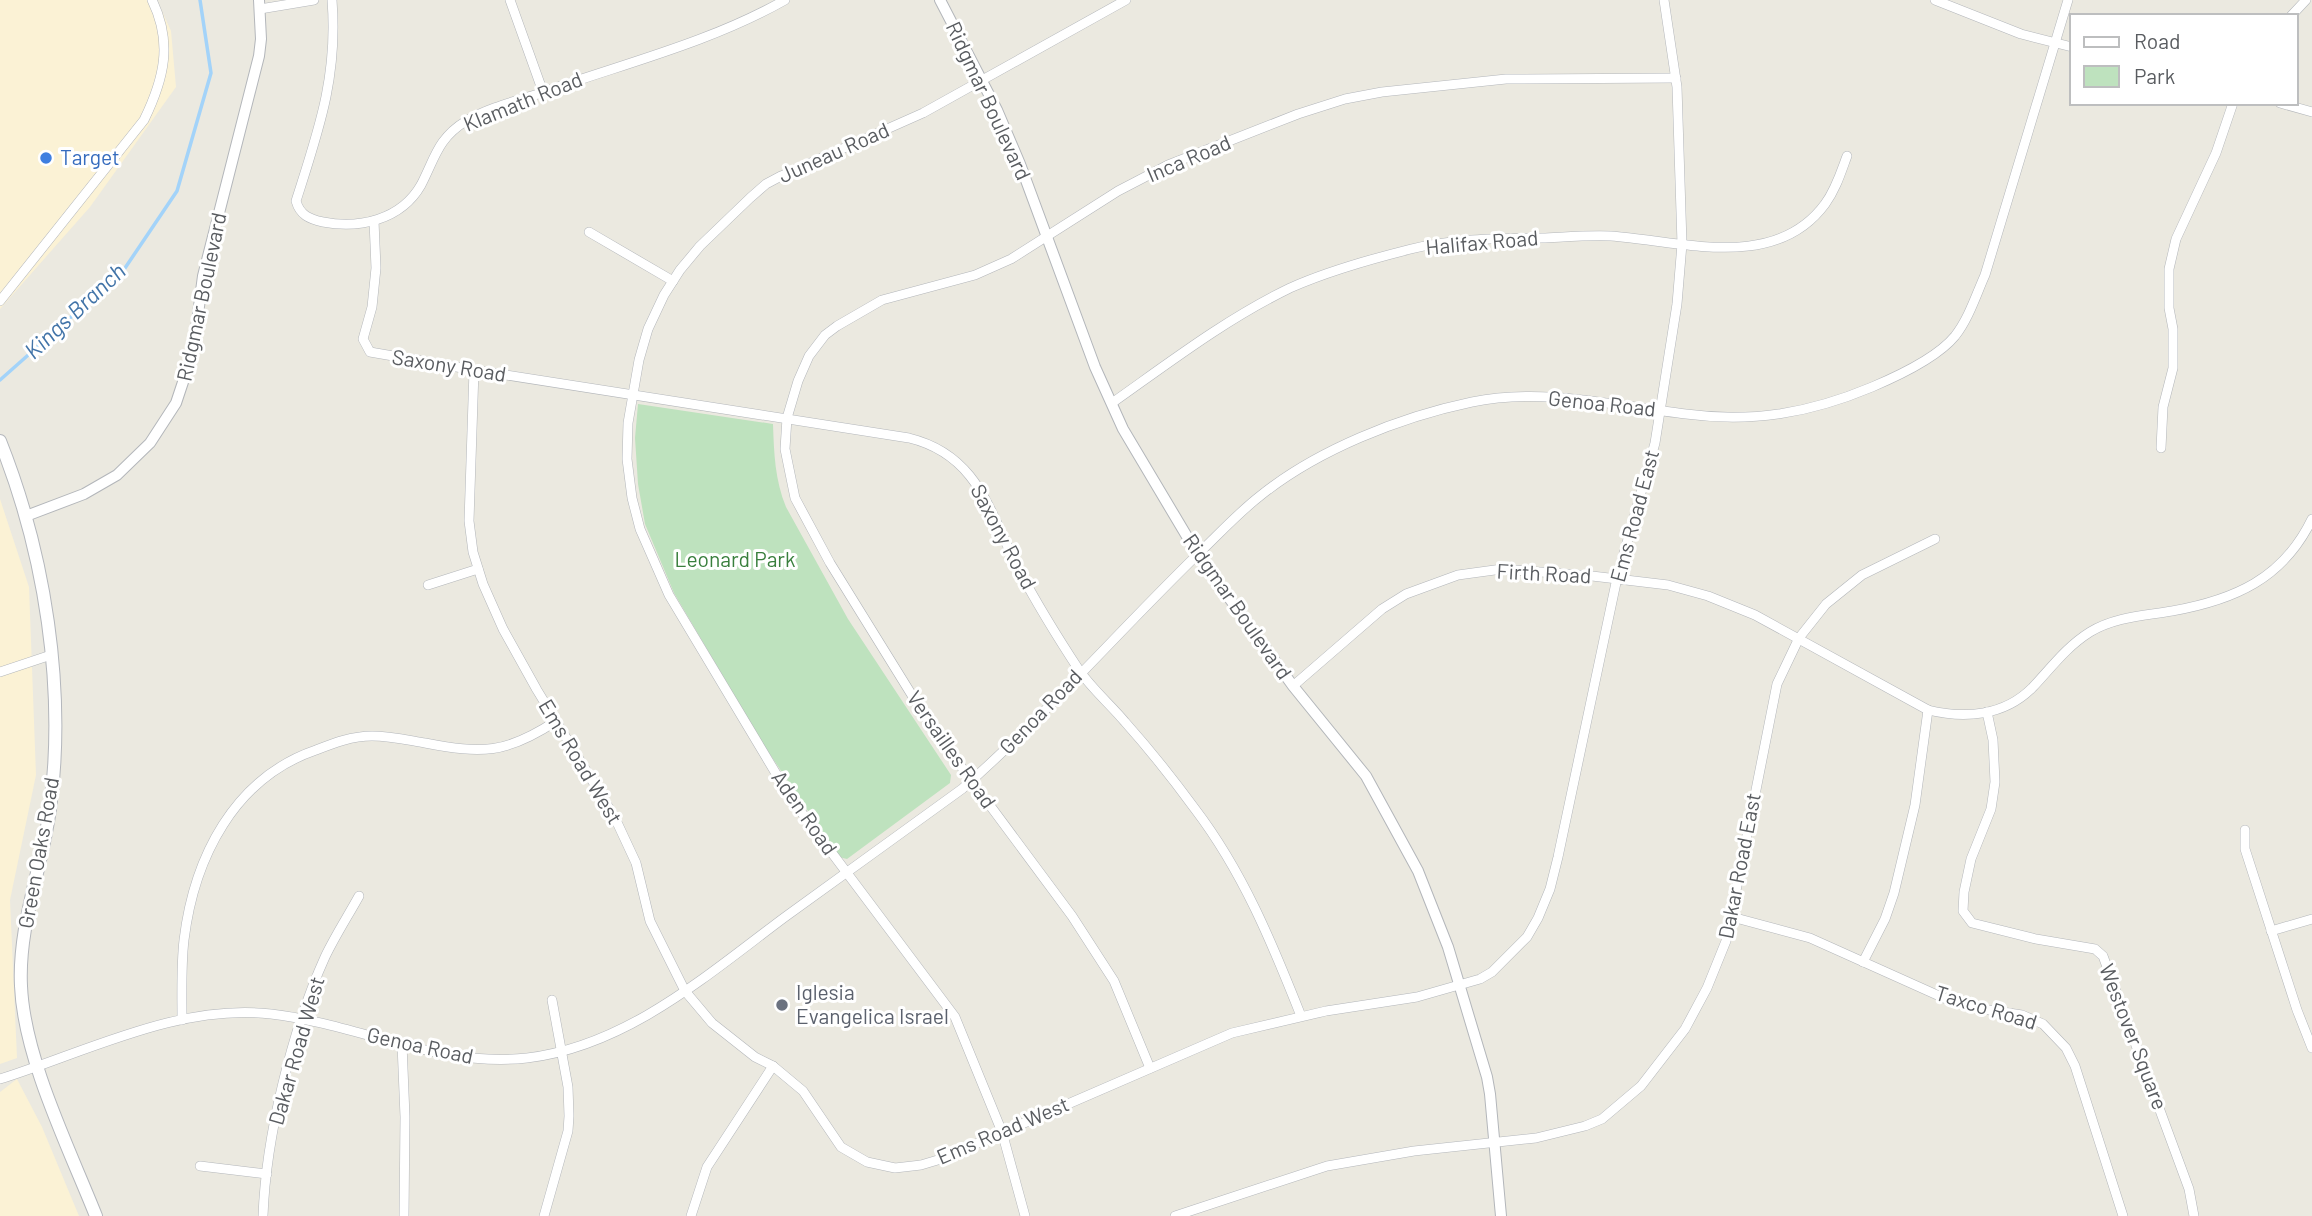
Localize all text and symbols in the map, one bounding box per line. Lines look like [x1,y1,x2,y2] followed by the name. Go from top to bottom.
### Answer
[2070,14,2298,105] legend
[942,17,1037,184] street label: Ridgmar Boulevard
[2134,28,2180,53] text: Road
[2134,63,2175,88] text: Park
[459,65,586,136] street label: Klamath Road
[774,116,892,187] street label: Juneau Road
[1143,129,1234,186] street label: Inca Road
[60,144,120,169] place label: Target
[38,150,54,166] marker: Target
[170,210,231,383] street label: Ridgmar Boulevard
[1424,224,1539,259] street label: Halifax Road
[18,256,131,364] water label: Kings Branch
[390,343,508,386] street label: Saxony Road
[1547,384,1657,421] street label: Genoa Road
[1604,447,1663,585] street label: Ems Road East
[966,479,1042,593] street label: Saxony Road
[1179,529,1298,684] street label: Ridgmar Boulevard
[674,546,796,571] park label: Leonard Park
[1496,558,1592,587] street label: Firth Road
[993,663,1086,758] street label: Genoa Road
[902,686,1002,813] street label: Versailles Road
[534,694,628,828] street label: Ems Road West
[767,765,843,859] street label: Aden Road
[12,775,63,930] street label: Green Oaks Road
[1712,791,1765,941] street label: Dakar Road East
[2095,960,2174,1113] street label: Westover Square
[262,973,329,1128] street label: Dakar Road West
[796,979,949,1028] place label: Iglesia Evangelica Israel
[1933,979,2040,1034] street label: Taxco Road
[774,997,790,1013] marker: Iglesia Evangelica Israel
[365,1021,476,1068] street label: Genoa Road
[933,1091,1072,1169] street label: Ems Road West

